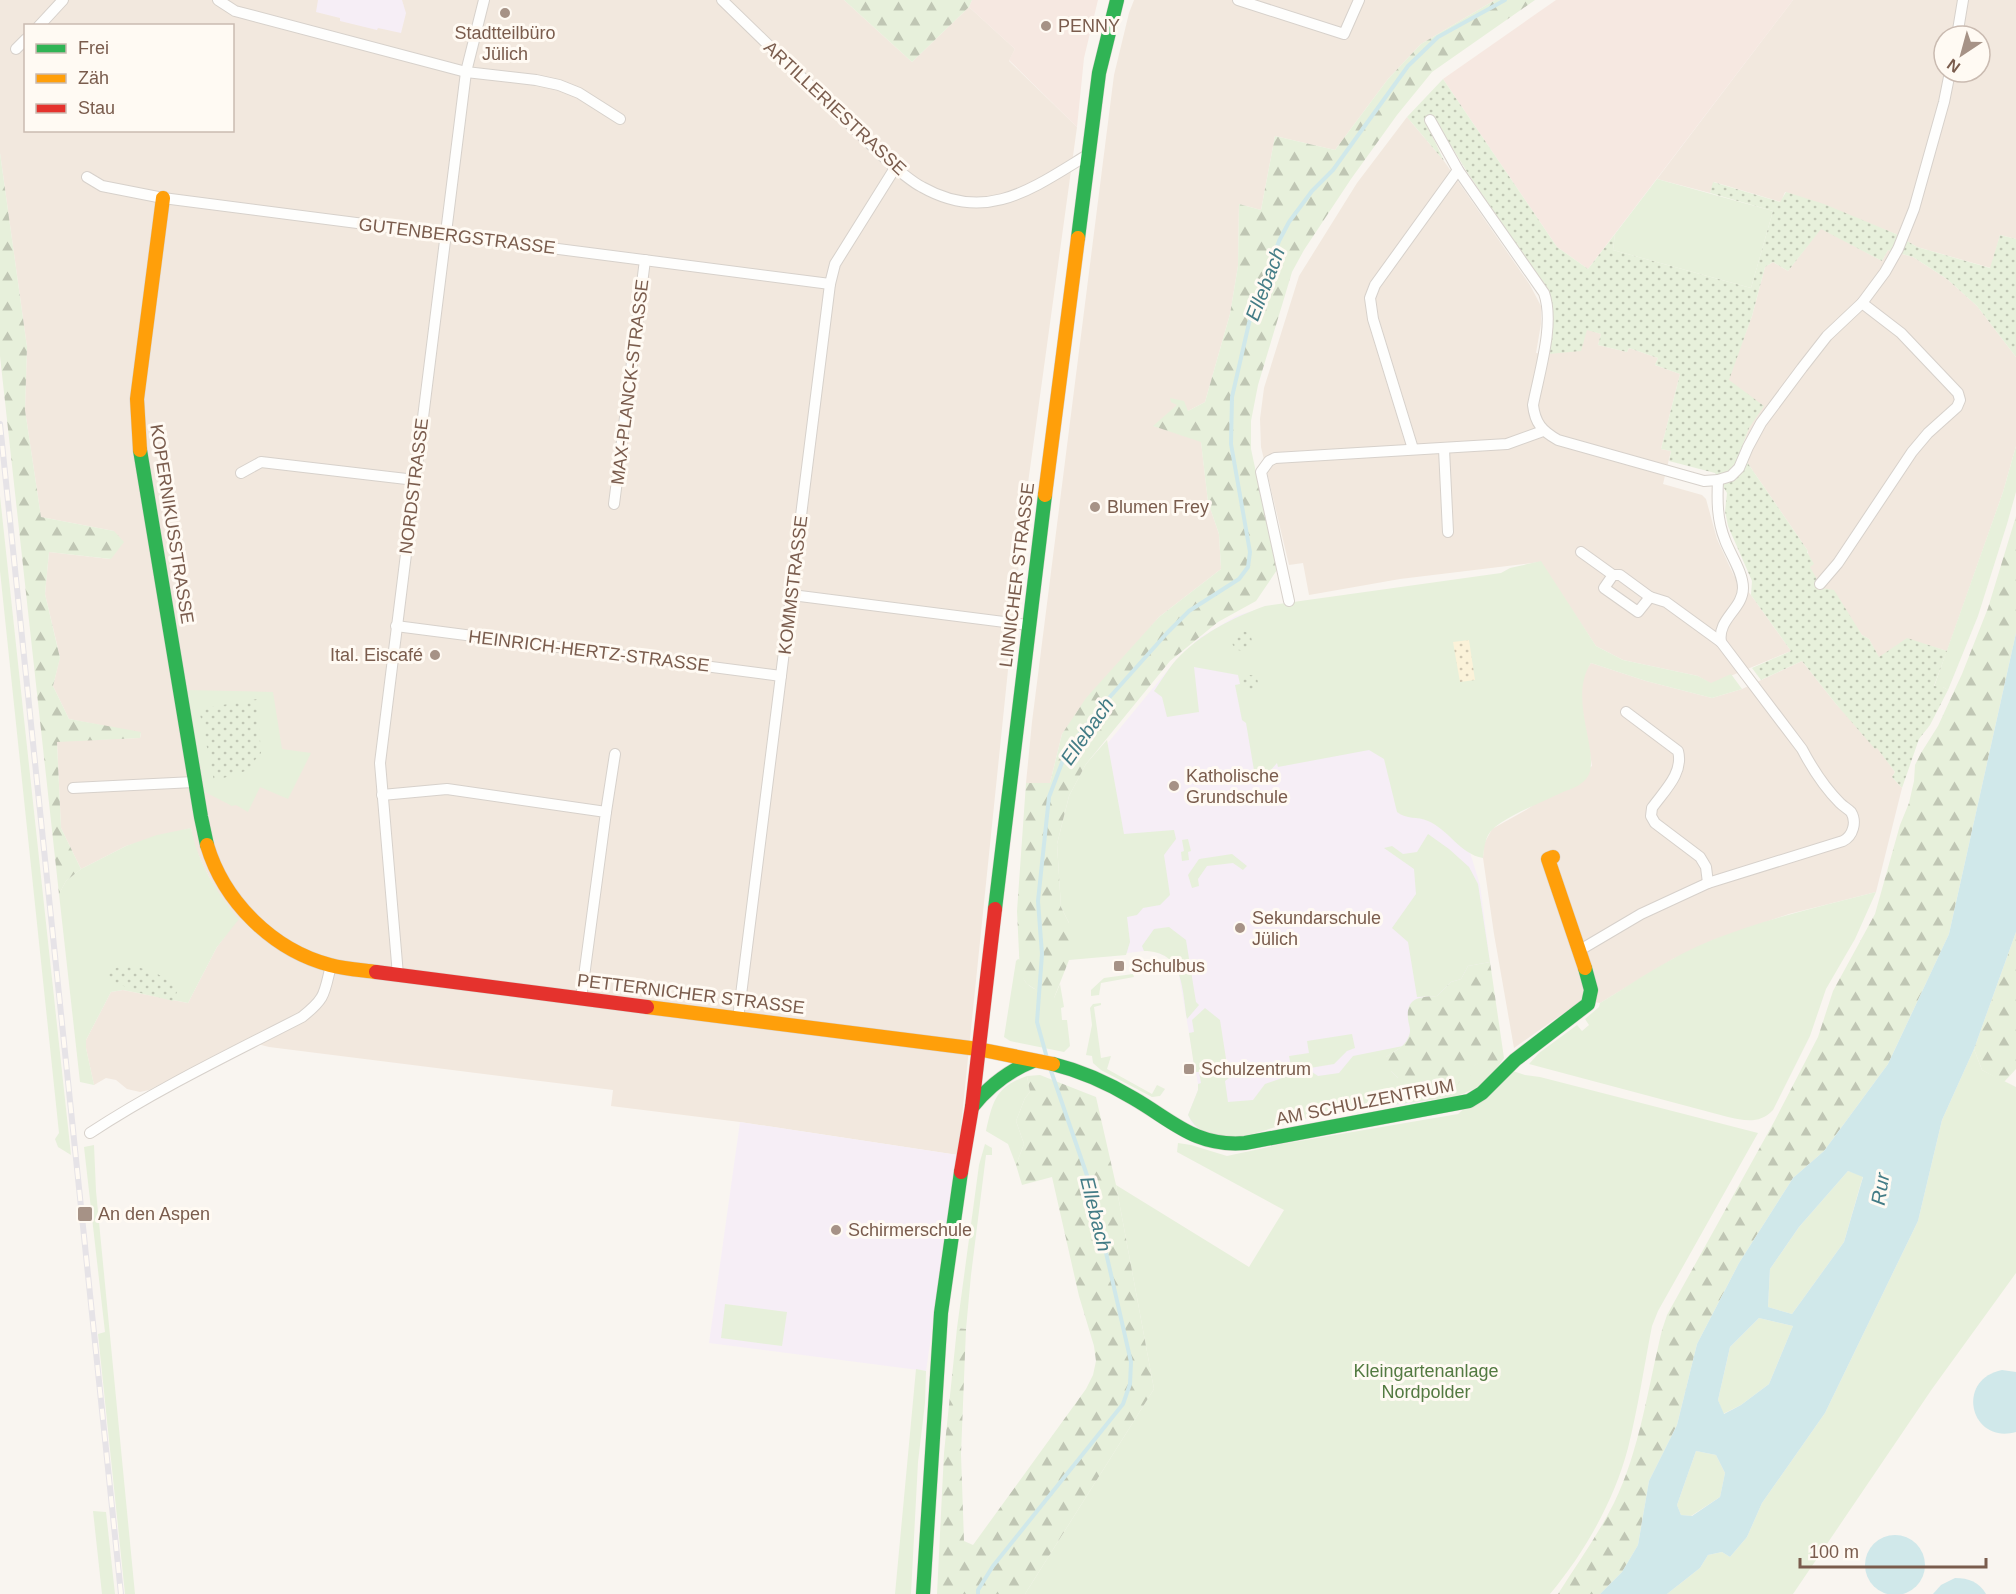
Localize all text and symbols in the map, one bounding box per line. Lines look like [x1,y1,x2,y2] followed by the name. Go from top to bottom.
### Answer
[498,6,512,20] marker: Stadtteilbüro Jülich
[1058,16,1120,36] place label: PENNY
[1039,19,1053,33] marker: PENNY
[454,23,556,64] place label: Stadtteilbüro Jülich
[24,24,234,132] legend
[1932,24,1992,84] north arrow
[760,37,910,179] street label: ARTILLERIESTRASSE
[78,38,109,58] text: Frei
[1944,55,1963,76] text: N
[78,68,109,88] text: Zäh
[78,98,115,118] text: Stau
[357,214,557,258] street label: GUTENBERGSTRASSE
[1241,244,1289,324] water label: Ellebach
[607,278,653,486] street label: MAX-PLANCK-STRASSE
[396,417,432,555] street label: NORDSTRASSE
[146,423,198,625] street label: KOPERNIKUSSTRASSE
[996,481,1038,669] street label: LINNICHER STRASSE
[1107,497,1209,517] place label: Blumen Frey
[1088,500,1102,514] marker: Blumen Frey
[775,514,811,656] street label: KOMMSTRASSE
[467,626,711,676] street label: HEINRICH-HERTZ-STRASSE
[330,645,423,665] place label: Ital. Eiscafé
[428,648,442,662] marker: Ital. Eiscafé
[1056,693,1118,769] water label: Ellebach
[1186,766,1288,807] place label: Katholische Grundschule
[1167,779,1181,793] marker: Katholische Grundschule
[1252,908,1381,949] place label: Sekundarschule Jülich
[1233,921,1247,935] marker: Sekundarschule Jülich
[1131,956,1205,976] place label: Schulbus
[1112,959,1126,973] marker: Schulbus
[576,970,806,1018] street label: PETTERNICHER STRASSE
[1201,1059,1311,1079] place label: Schulzentrum
[1182,1062,1196,1076] marker: Schulzentrum
[1274,1075,1456,1129] street label: AM SCHULZENTRUM
[1867,1170,1894,1207] water label: Rur
[1076,1174,1116,1254] water label: Ellebach
[98,1204,210,1224] place label: An den Aspen
[76,1205,94,1223] marker: An den Aspen
[848,1220,972,1240] place label: Schirmerschule
[829,1223,843,1237] marker: Schirmerschule
[1353,1361,1499,1402] park label: Kleingartenanlage Nordpolder
[1800,1531,1986,1569] scale bar
[1809,1542,1859,1562] text: 100 m

